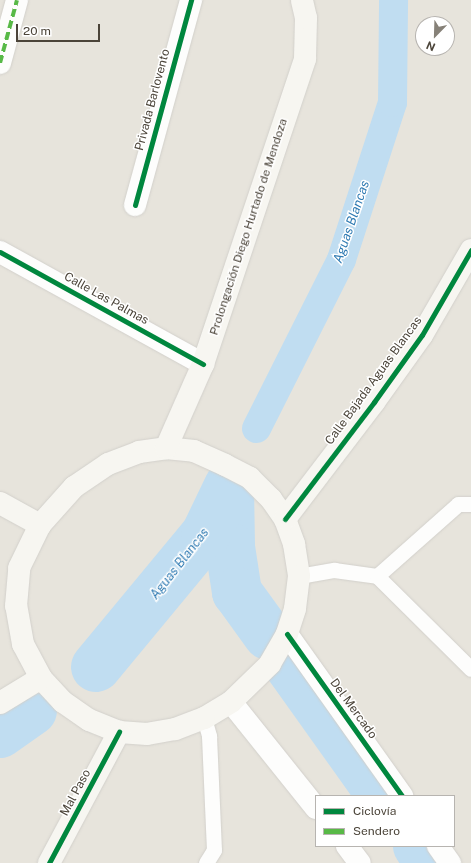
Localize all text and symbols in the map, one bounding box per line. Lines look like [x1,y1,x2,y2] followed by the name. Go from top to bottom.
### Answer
[18,16,102,42] scale bar
[415,16,455,56] north arrow
[23,24,51,38] text: 20 m
[424,39,437,53] text: N
[133,48,173,152] street label: Privada Barlovento
[207,117,291,337] street label: Prolongación Diego Hurtado de Mendoza
[331,179,373,265] water label: Aguas Blancas
[61,270,151,328] street label: Calle Las Palmas
[323,314,425,448] street label: Calle Bajada Aguas Blancas
[147,525,213,603] water label: Aguas Blancas
[326,676,380,742] street label: Del Mercado
[58,767,94,819] street label: Mal Paso
[315,795,455,847] legend
[353,804,396,818] text: Ciclovía
[353,824,400,838] text: Sendero

